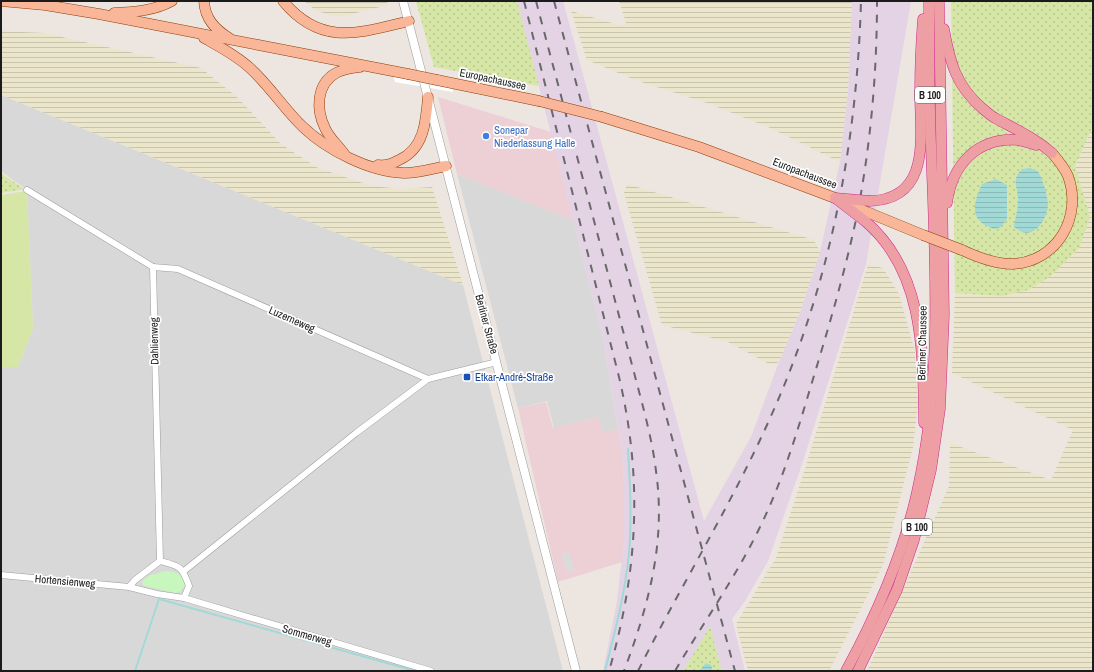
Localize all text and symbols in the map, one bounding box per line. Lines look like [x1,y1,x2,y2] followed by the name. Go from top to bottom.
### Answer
[458,65,528,93] street label: Europachaussee
[915,87,945,103] road number: B 100
[494,123,575,150] place label: Sonepar Niederlassung Halle
[481,131,491,141] marker: Sonepar Niederlassung Halle
[771,154,839,192] street label: Europachaussee
[472,293,502,355] street label: Berliner Straße
[267,303,317,335] street label: Luzerneweg
[914,306,930,380] street label: Berliner Chaussee
[147,317,161,365] street label: Dahlienweg
[475,370,553,384] place label: Etkar-André-Straße
[462,372,472,382] marker: Etkar-André-Straße
[902,519,932,535] road number: B 100
[34,571,96,591] street label: Hortensienweg
[281,621,333,649] street label: Sommerweg

